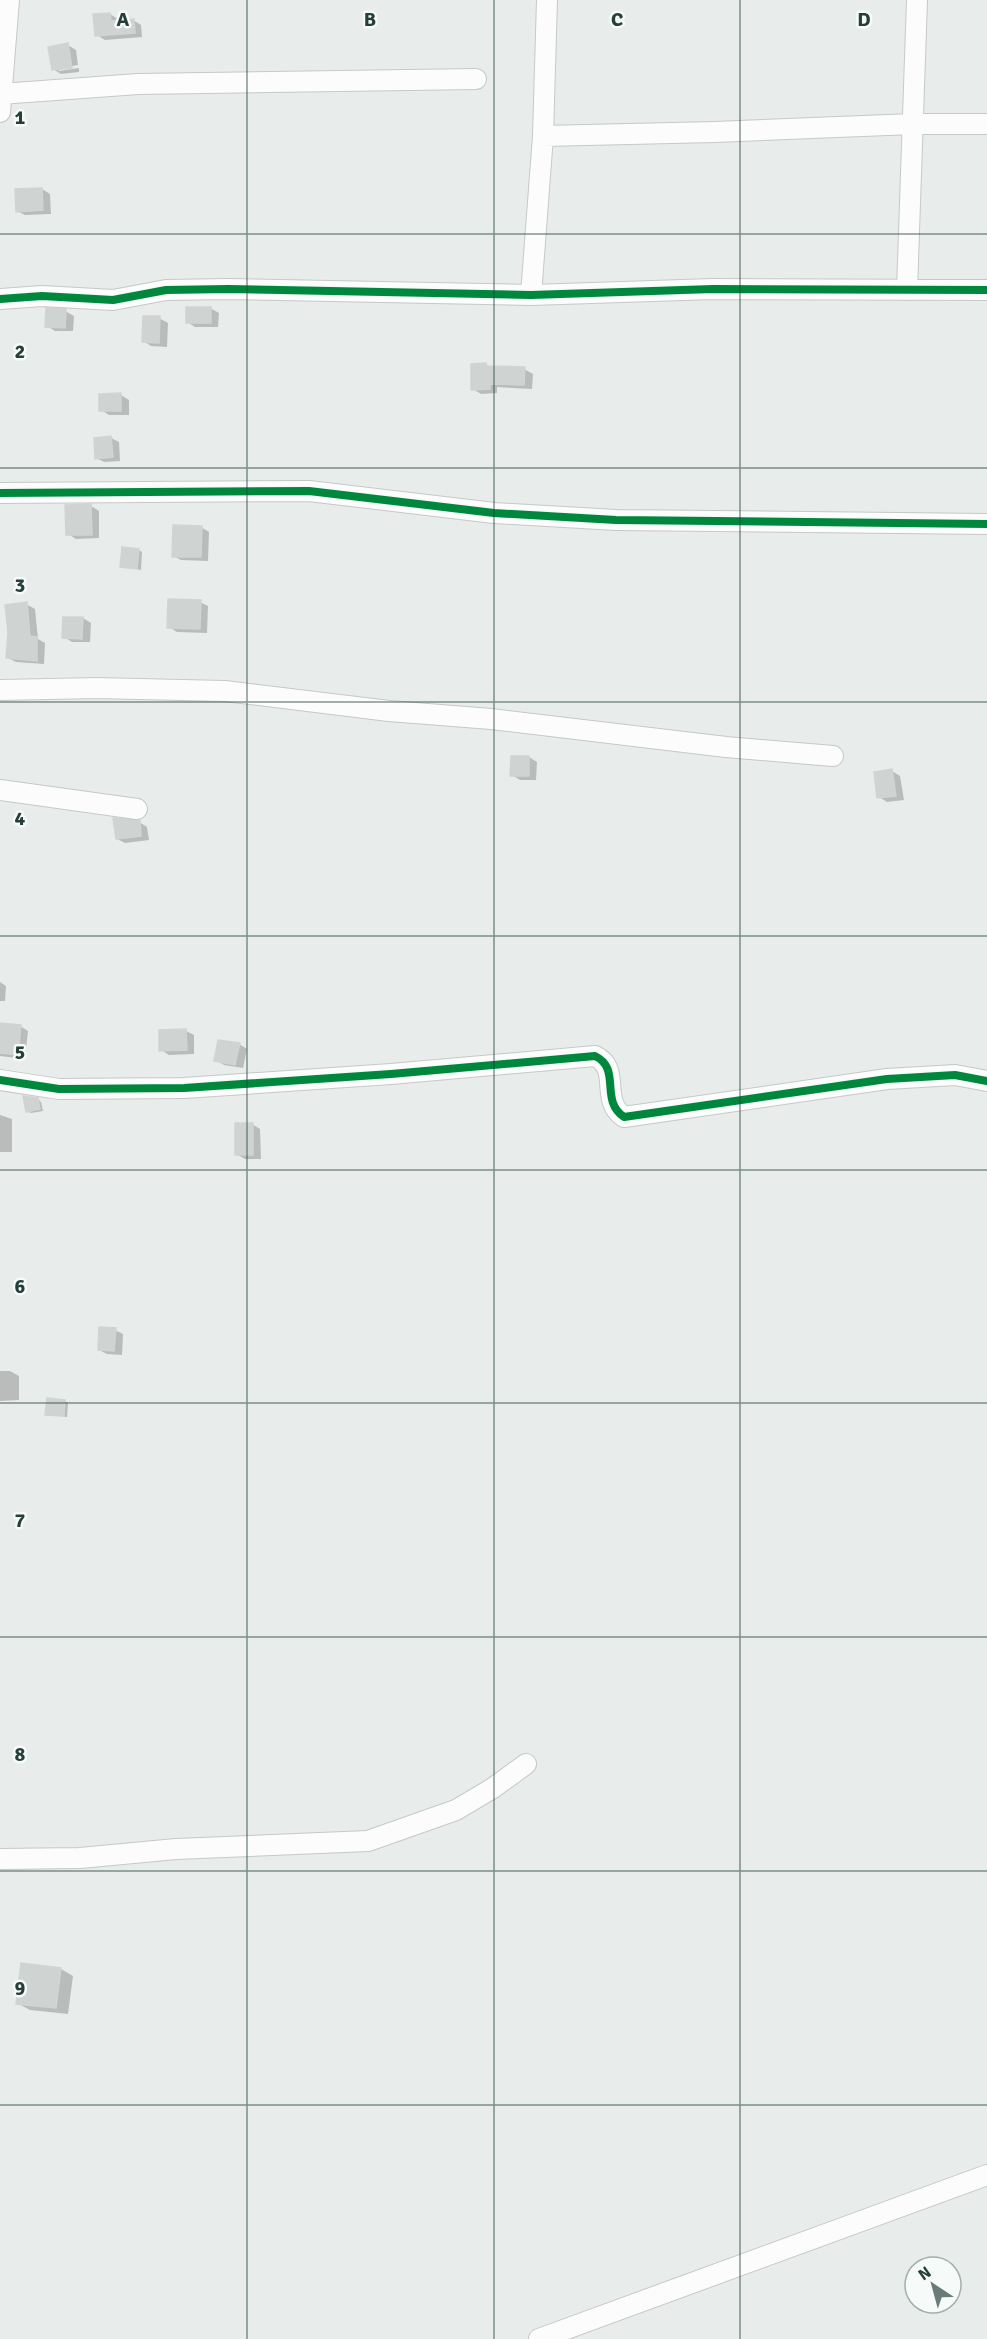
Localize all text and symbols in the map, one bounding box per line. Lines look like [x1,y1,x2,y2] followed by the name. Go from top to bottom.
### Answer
[117,7,130,32] text: A
[364,7,376,32] text: B
[611,7,623,32] text: C
[857,7,871,32] text: D
[15,105,26,130] text: 1
[15,339,25,364] text: 2
[15,573,25,598] text: 3
[15,806,26,831] text: 4
[15,1040,25,1065] text: 5
[15,1274,26,1299] text: 6
[15,1508,26,1533] text: 7
[15,1742,26,1767] text: 8
[15,1976,26,2001] text: 9
[903,2255,963,2315] north arrow
[914,2262,935,2285] text: N

